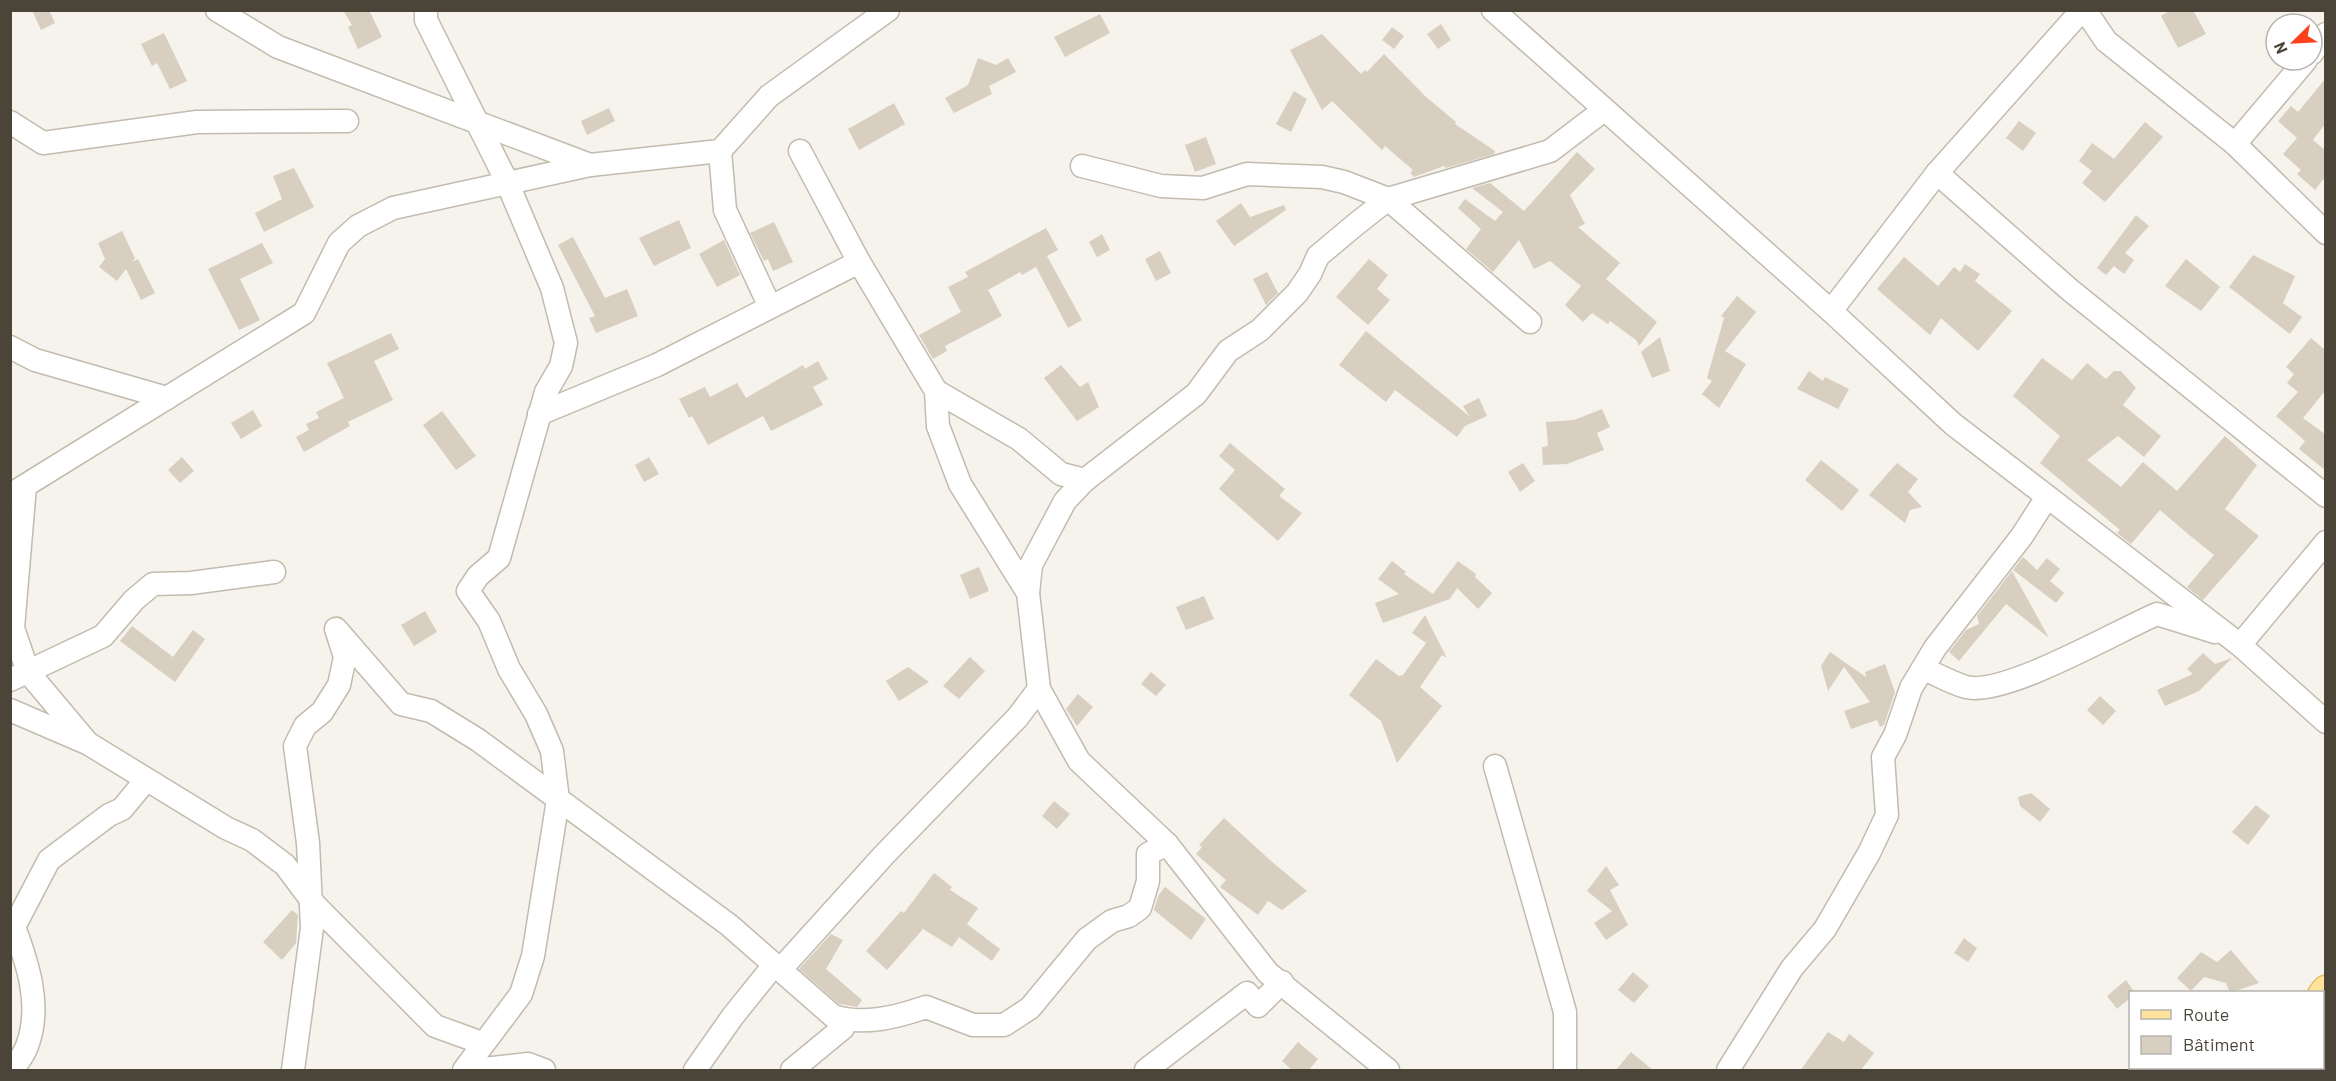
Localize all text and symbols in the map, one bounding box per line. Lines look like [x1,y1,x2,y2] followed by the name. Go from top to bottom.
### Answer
[2264,12,2324,72] north arrow
[2269,40,2291,57] text: N
[2129,991,2324,1069] legend
[2183,1003,2229,1025] text: Route
[2183,1033,2255,1055] text: Bâtiment

